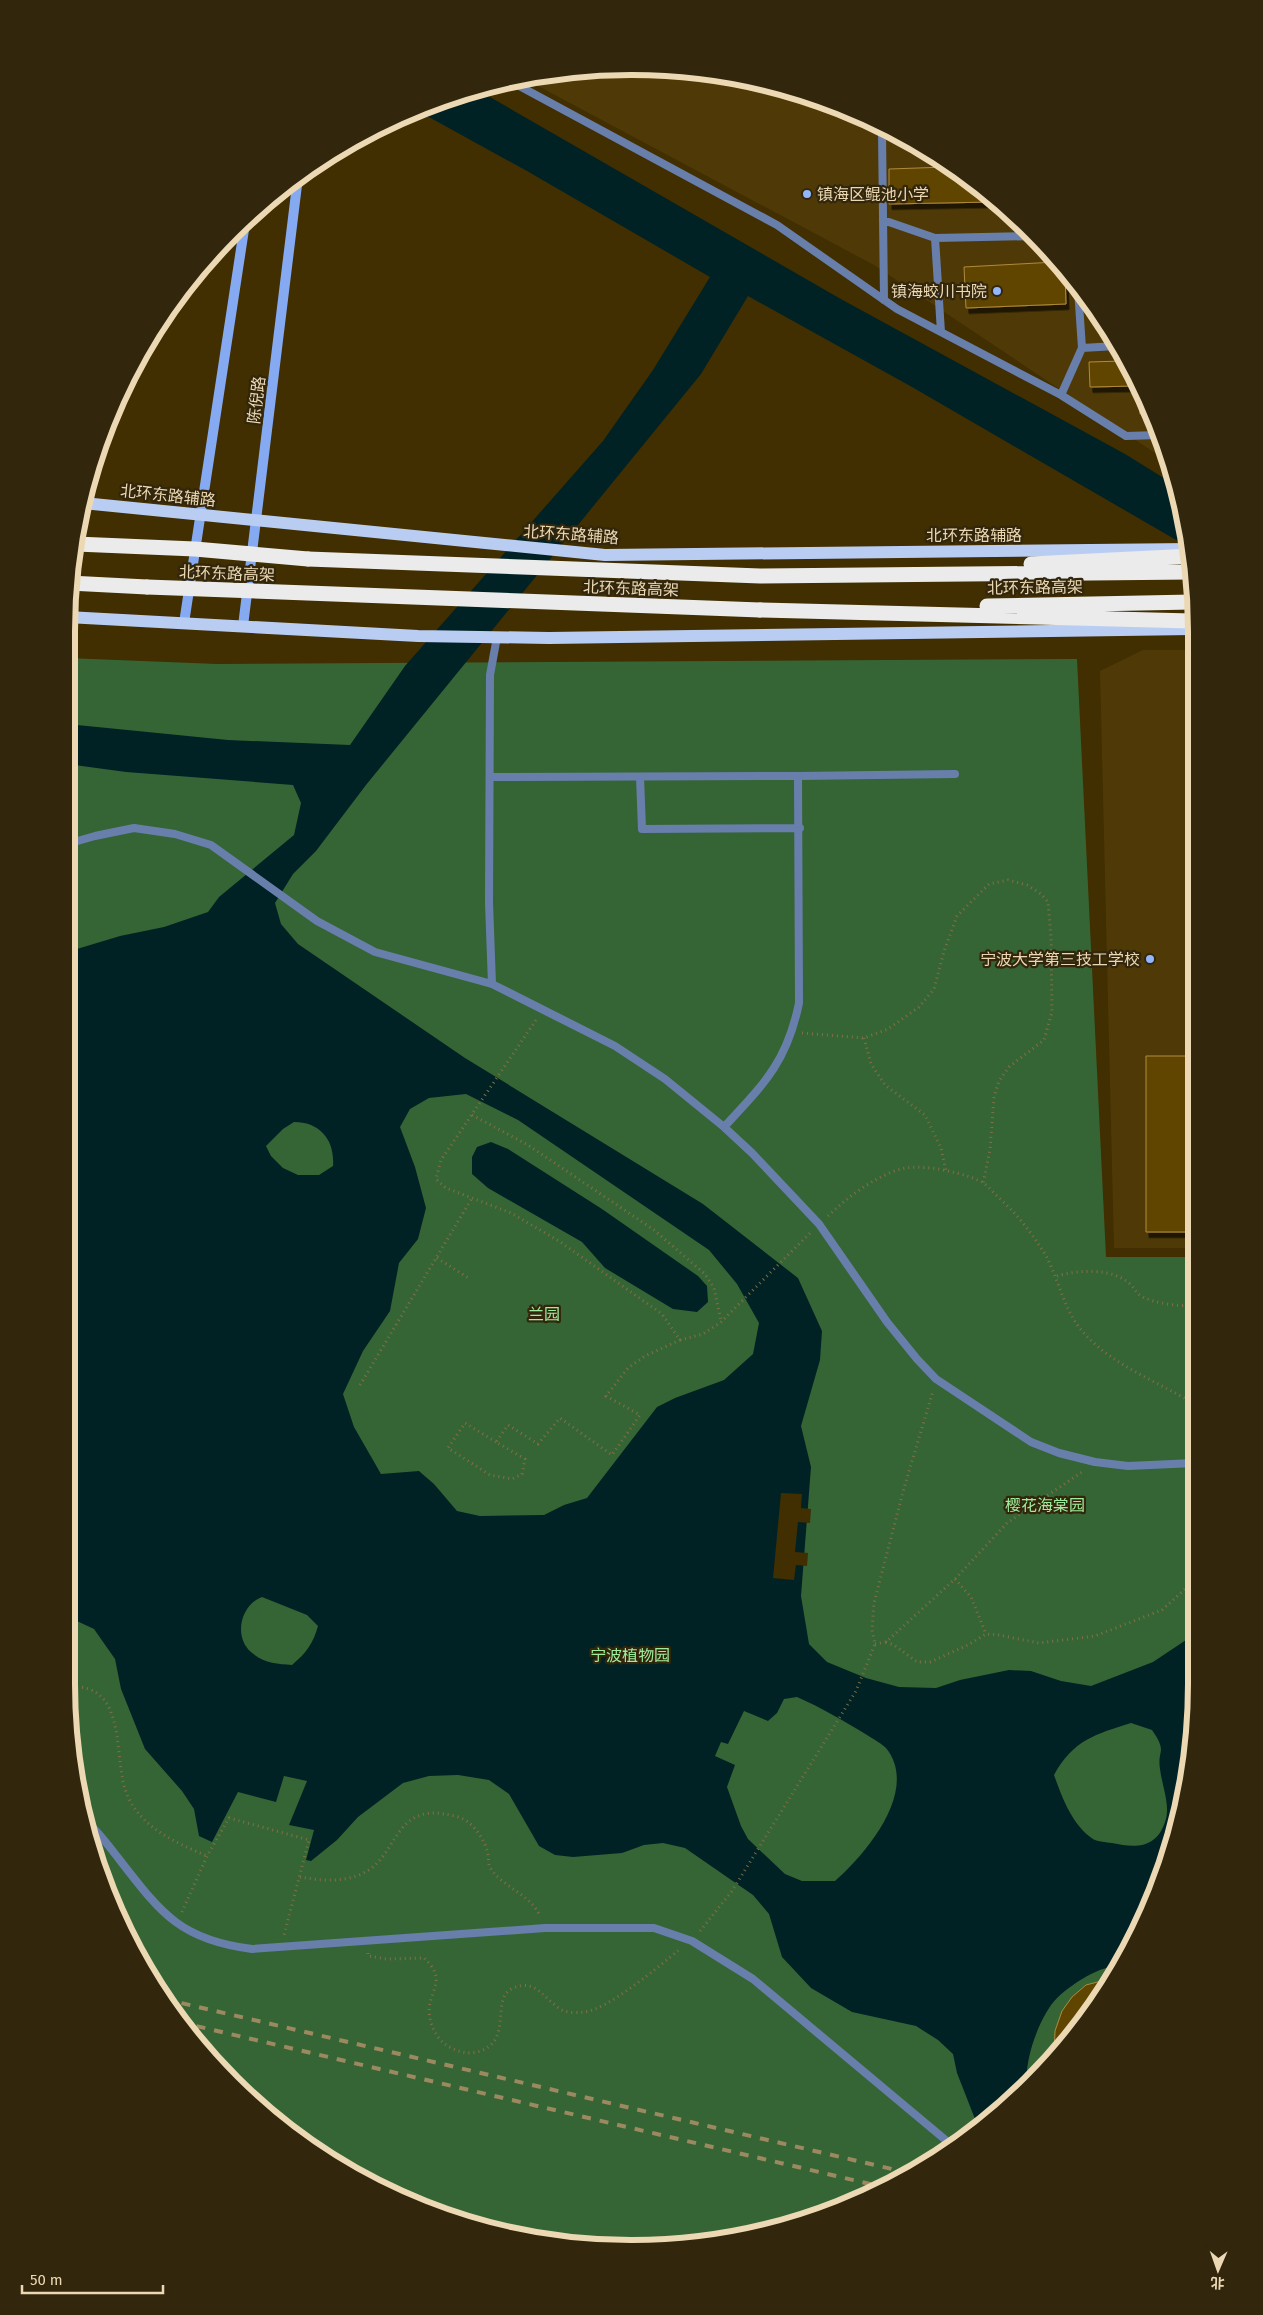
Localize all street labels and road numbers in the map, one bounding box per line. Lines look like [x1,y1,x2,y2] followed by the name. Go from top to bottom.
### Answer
[244,375,269,425] street label: 陈倪路
[119,481,217,510] street label: 北环东路辅路
[522,522,620,547] street label: 北环东路辅路
[926,526,1022,545] street label: 北环东路辅路
[179,562,275,585] street label: 北环东路高架
[583,577,679,600] street label: 北环东路高架
[987,577,1083,598] street label: 北环东路高架

